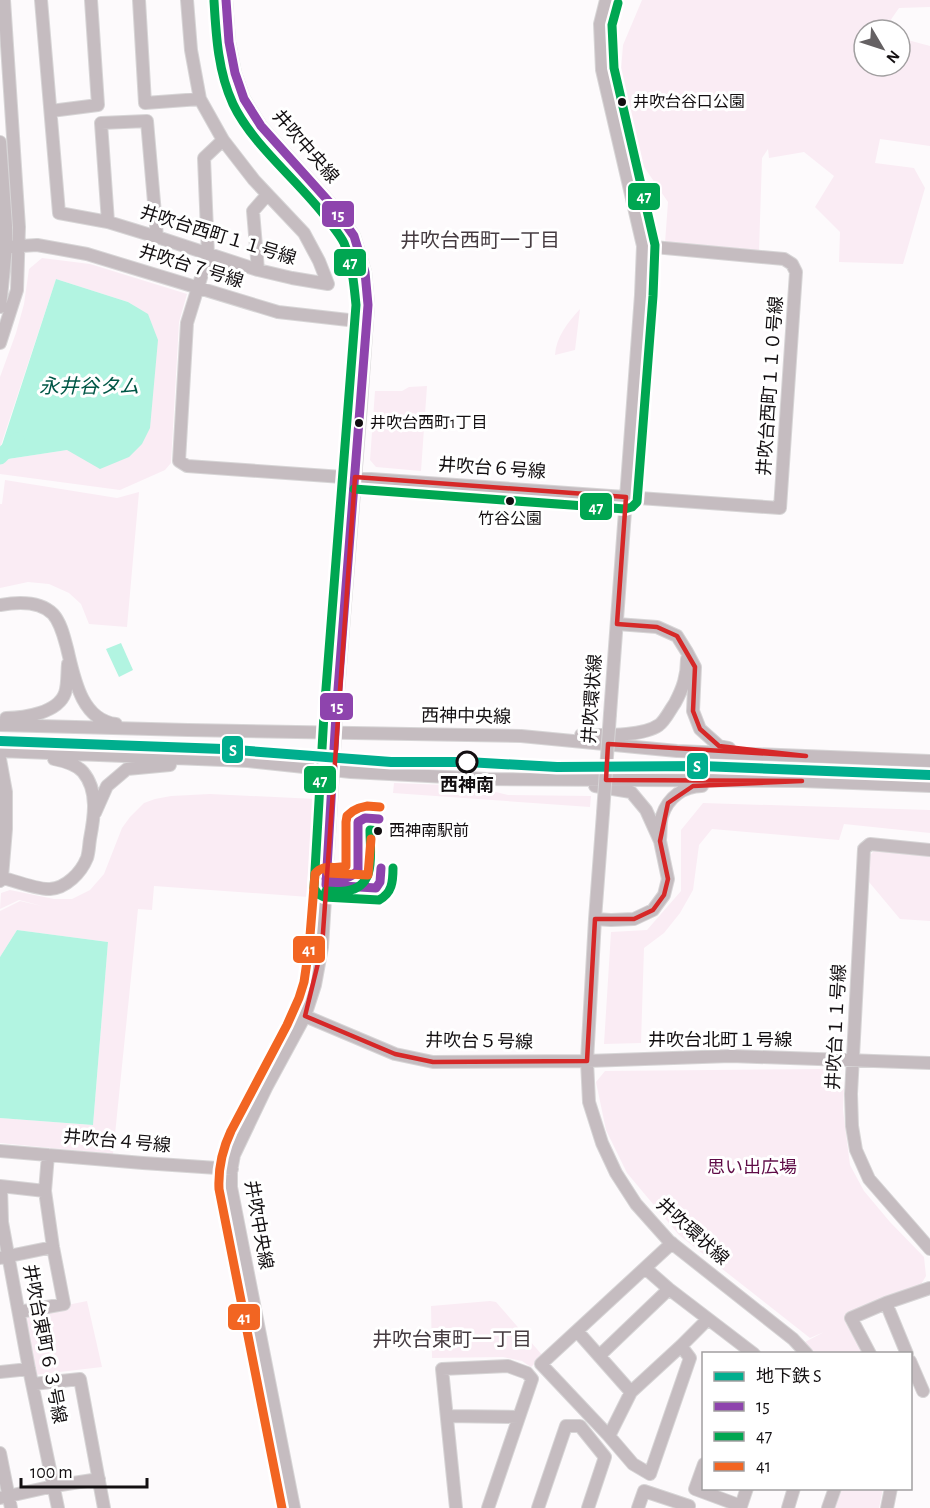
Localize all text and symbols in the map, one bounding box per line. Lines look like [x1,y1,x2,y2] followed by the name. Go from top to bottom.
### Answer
[852,18,912,78] north arrow
[883,47,903,66] text: N
[633,93,745,110] place label: 井吹台谷口公園
[616,96,628,108] marker: 井吹台谷口公園
[269,106,343,187] street label: 井吹中央線
[627,182,661,211] line badge: 47
[637,189,652,205] text: 47
[321,200,355,228] line badge: 15
[138,202,299,268] street label: 井吹台西町１１号線
[332,207,344,223] text: 15
[400,230,560,251] district label: 井吹台西町一丁目
[137,241,246,291] street label: 井吹台７号線
[333,248,367,277] line badge: 47
[343,255,358,271] text: 47
[754,295,786,476] street label: 井吹台西町１１０号線
[39,376,139,397] water label: 永井谷タム
[370,414,488,431] place label: 井吹台西町1丁目
[353,417,365,429] marker: 井吹台西町1丁目
[438,454,547,482] street label: 井吹台６号線
[579,492,613,521] line badge: 47
[504,495,516,507] marker: 竹谷公園
[589,500,604,516] text: 47
[478,510,542,527] place label: 竹谷公園
[579,653,605,745] street label: 井吹環状線
[319,692,354,721] line badge: 15
[331,699,343,715] text: 15
[421,705,511,727] street label: 西神中央線
[221,735,244,764] line badge: S
[229,743,237,759] text: S
[456,751,478,773] marker: 西神南
[686,752,709,780] line badge: S
[693,759,701,775] text: S
[303,765,337,794] line badge: 47
[313,773,328,789] text: 47
[440,775,494,795] place label: 西神南
[389,822,469,839] place label: 西神南駅前
[372,825,384,837] marker: 西神南駅前
[292,935,326,964] line badge: 41
[302,942,316,958] text: 41
[823,964,849,1090] street label: 井吹台１１号線
[425,1030,533,1052] street label: 井吹台５号線
[648,1030,792,1050] street label: 井吹台北町１号線
[62,1126,172,1156] street label: 井吹台４号線
[707,1158,797,1177] park label: 思い出広場
[241,1179,277,1271] street label: 井吹中央線
[653,1194,733,1269] street label: 井吹環状線
[20,1262,70,1425] street label: 井吹台東町６３号線
[227,1303,261,1331] line badge: 41
[237,1310,251,1326] text: 41
[372,1329,532,1350] district label: 井吹台東町一丁目
[702,1352,912,1490] legend
[756,1367,821,1386] text: 地下鉄 S
[756,1398,770,1416] text: 15
[756,1428,772,1446] text: 47
[21,1451,147,1489] scale bar
[756,1458,771,1476] text: 41
[30,1464,73,1482] text: 100 m

